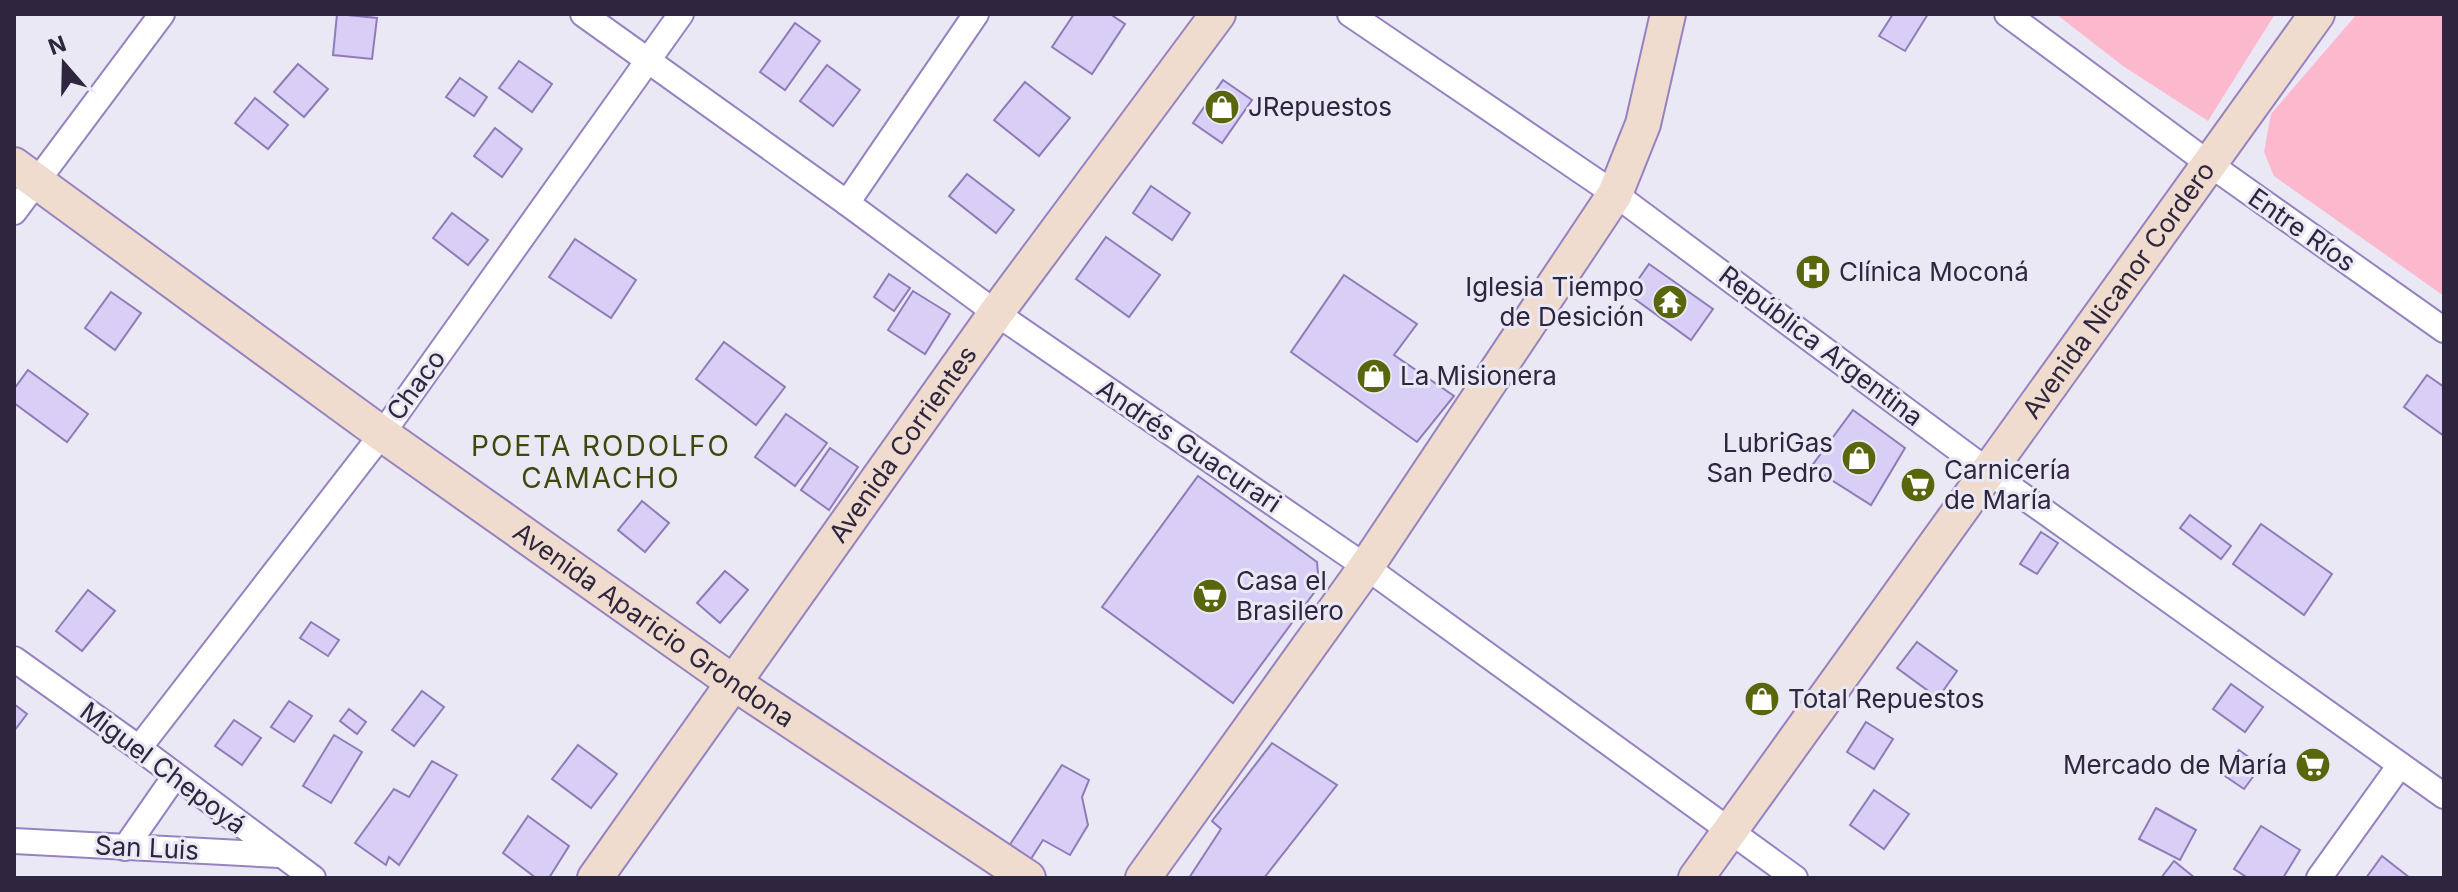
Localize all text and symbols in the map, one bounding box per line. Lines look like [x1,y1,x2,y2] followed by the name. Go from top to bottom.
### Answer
[24,24,104,104] north arrow
[45,30,69,60] text: N
[1203,88,1241,126] shop icon: JRepuestos
[1248,91,1392,122] place label: JRepuestos
[2015,155,2221,424] street label: Avenida Nicanor Cordero
[2243,181,2362,278] street label: Entre Ríos
[1794,253,1832,291] hospital icon: Clínica Moconá
[1839,256,2029,287] place label: Clínica Moconá
[1713,259,1929,432] street label: República Argentina
[1465,271,1644,332] place label: Iglesia Tiempo de Desición
[1651,283,1689,321] temple icon: Iglesia Tiempo de Desición
[822,339,983,548] street label: Avenida Corrientes
[380,343,451,426] street label: Chaco
[1355,357,1393,395] shop icon: La Misionera
[1400,360,1557,391] place label: La Misionera
[1091,373,1287,519] street label: Andrés Guacurari
[1707,427,1833,488] place label: LubriGas San Pedro
[471,429,731,495] district label: POETA RODOLFO CAMACHO
[1840,439,1878,477] shop icon: LubriGas San Pedro
[1944,454,2071,515] place label: Carnicería de María
[1899,466,1937,504] supermarket icon: Carnicería de María
[508,516,800,734] street label: Avenida Aparicio Grondona
[1236,565,1344,626] place label: Casa el Brasilero
[1191,577,1229,615] supermarket icon: Casa el Brasilero
[1743,680,1781,718] shop icon: Total Repuestos
[1788,683,1984,714] place label: Total Repuestos
[74,695,252,840] street label: Miguel Chepoyá
[2294,746,2332,784] supermarket icon: Mercado de María
[2063,749,2287,780] place label: Mercado de María
[94,829,200,866] street label: San Luis

